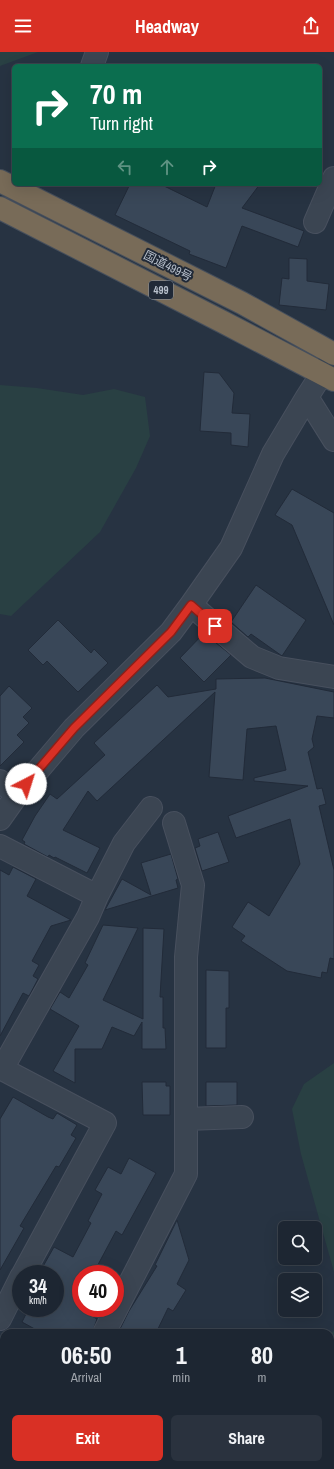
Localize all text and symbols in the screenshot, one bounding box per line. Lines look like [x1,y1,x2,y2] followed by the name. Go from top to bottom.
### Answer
[135,14,199,39] text: Headway
[12,15,34,37] icon: menu
[300,15,322,37] icon: share
[90,75,142,113] text: 70 m
[24,80,76,132] icon: right
[90,111,153,136] text: Turn right
[114,156,136,178] icon: left
[156,156,178,178] icon: ahead
[198,156,220,178] icon: right
[141,247,195,285] street label: 国道499号
[149,281,173,299] road number: 499
[198,609,232,643] pin
[204,615,226,637] icon: arrive
[5,763,47,805] position arrow
[278,1221,322,1317] map controls
[278,1221,322,1265] button: search
[72,1265,124,1317] speed limit sign: 40
[29,1272,47,1299] text: 34
[278,1273,322,1317] button: layers
[29,1294,47,1307] text: km/h
[61,1339,111,1371] text: 06:50
[176,1339,187,1371] text: 1
[251,1339,273,1371] text: 80
[71,1369,102,1386] text: Arrival
[172,1369,190,1386] text: min
[258,1369,267,1386] text: m
[12,1415,163,1461] button: Exit
[171,1415,322,1461] button: Share

